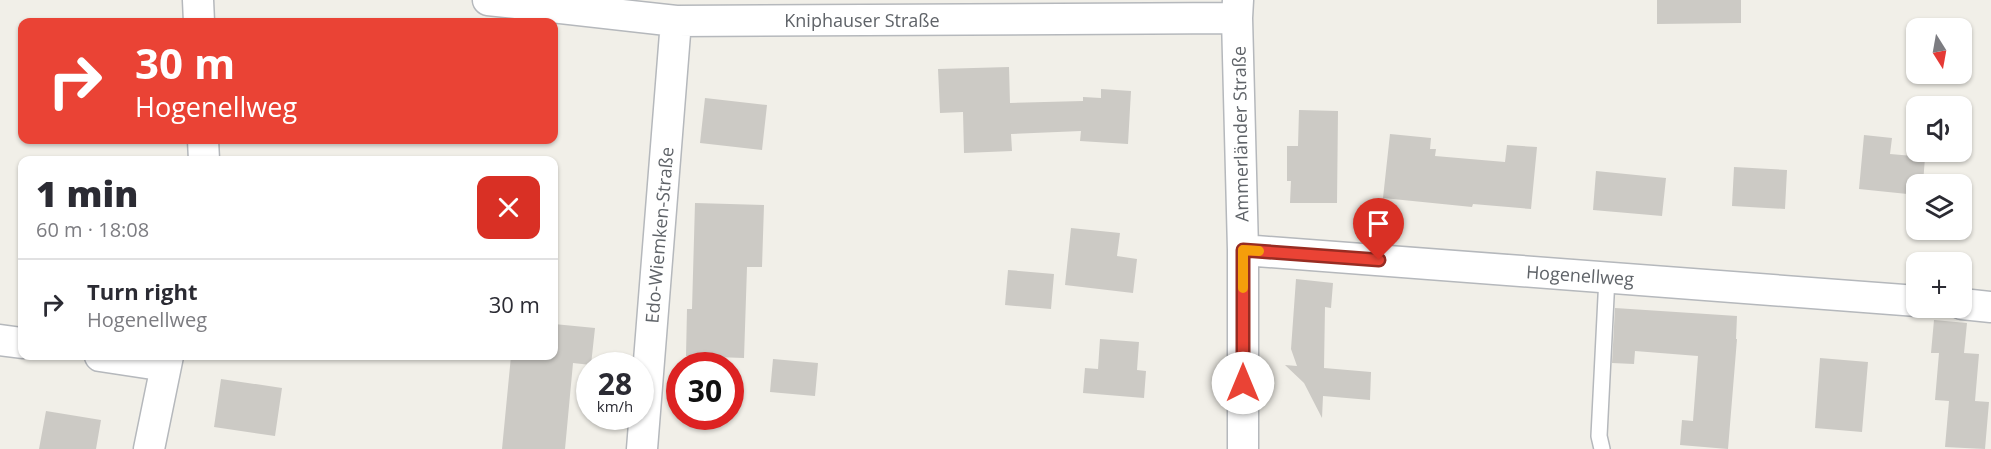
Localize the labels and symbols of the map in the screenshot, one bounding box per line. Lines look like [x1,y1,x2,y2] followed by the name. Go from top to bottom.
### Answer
[784,8,940,32] street label: Kniphauser Straße
[1906,18,1972,84] north arrow
[1226,46,1254,222] street label: Ammerländer Straße
[639,146,679,324] street label: Edo-Wiemken-Straße
[1353,198,1404,260] pin
[1525,259,1635,291] street label: Hogenellweg
[1211,351,1275,415] position arrow
[666,352,744,430] speed limit sign: 30

